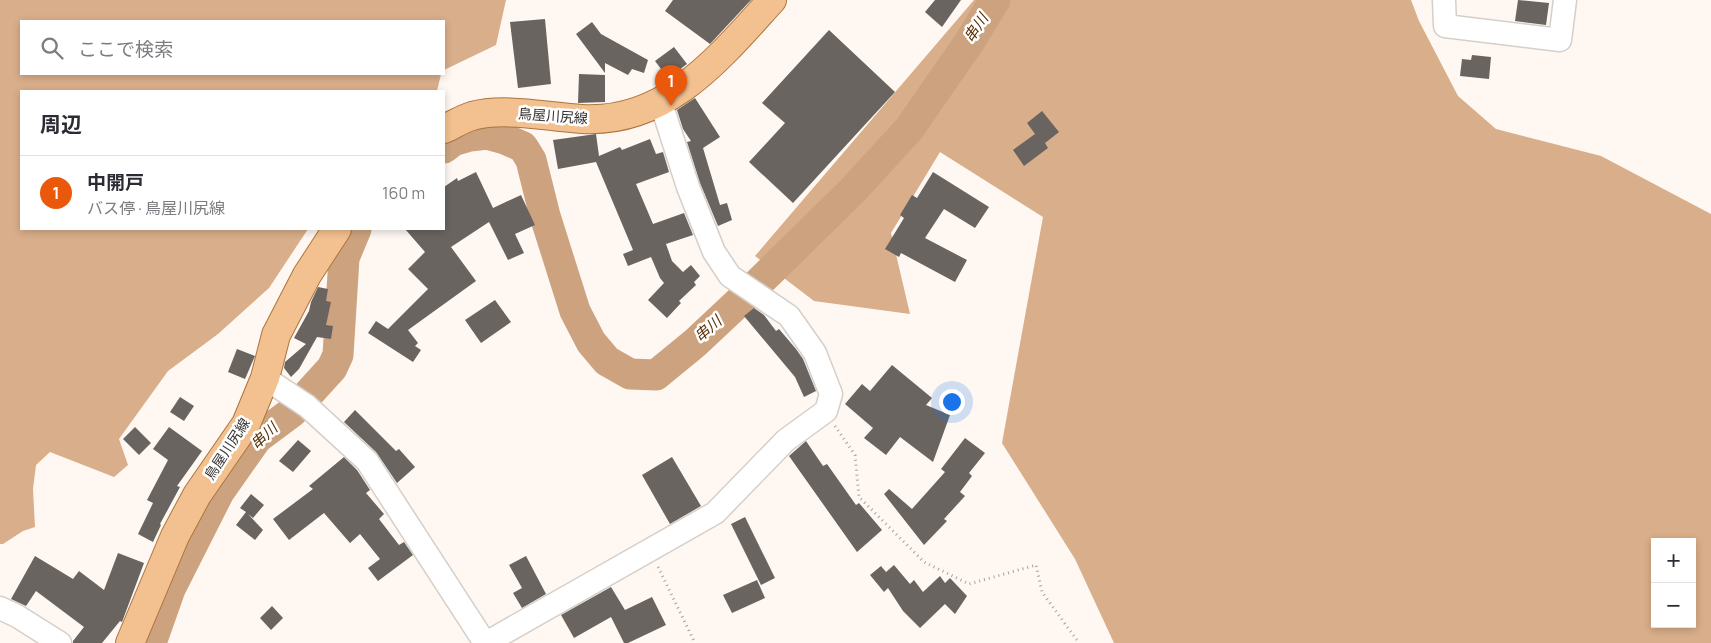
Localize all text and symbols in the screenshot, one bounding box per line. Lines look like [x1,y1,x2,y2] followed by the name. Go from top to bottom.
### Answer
[958,8,994,46] water label: 串川
[20,20,445,75] search box
[38,34,66,62] icon: search
[78,36,173,62] text: ここで検索
[655,65,687,106] pin: 1
[517,104,589,127] street label: 鳥屋川尻線
[40,110,82,138] text: 周辺
[87,169,144,195] text: 中開戸
[52,182,60,204] text: 1
[382,182,425,204] text: 160 m
[87,197,225,219] text: バス停 · 鳥屋川尻線
[689,310,727,346] water label: 串川
[939,389,965,415] your location
[200,414,254,483] street label: 鳥屋川尻線
[246,416,283,454] water label: 串川
[1651,538,1696,628] map controls
[1651,538,1696,583] button: +
[1651,583,1696,628] button: −

